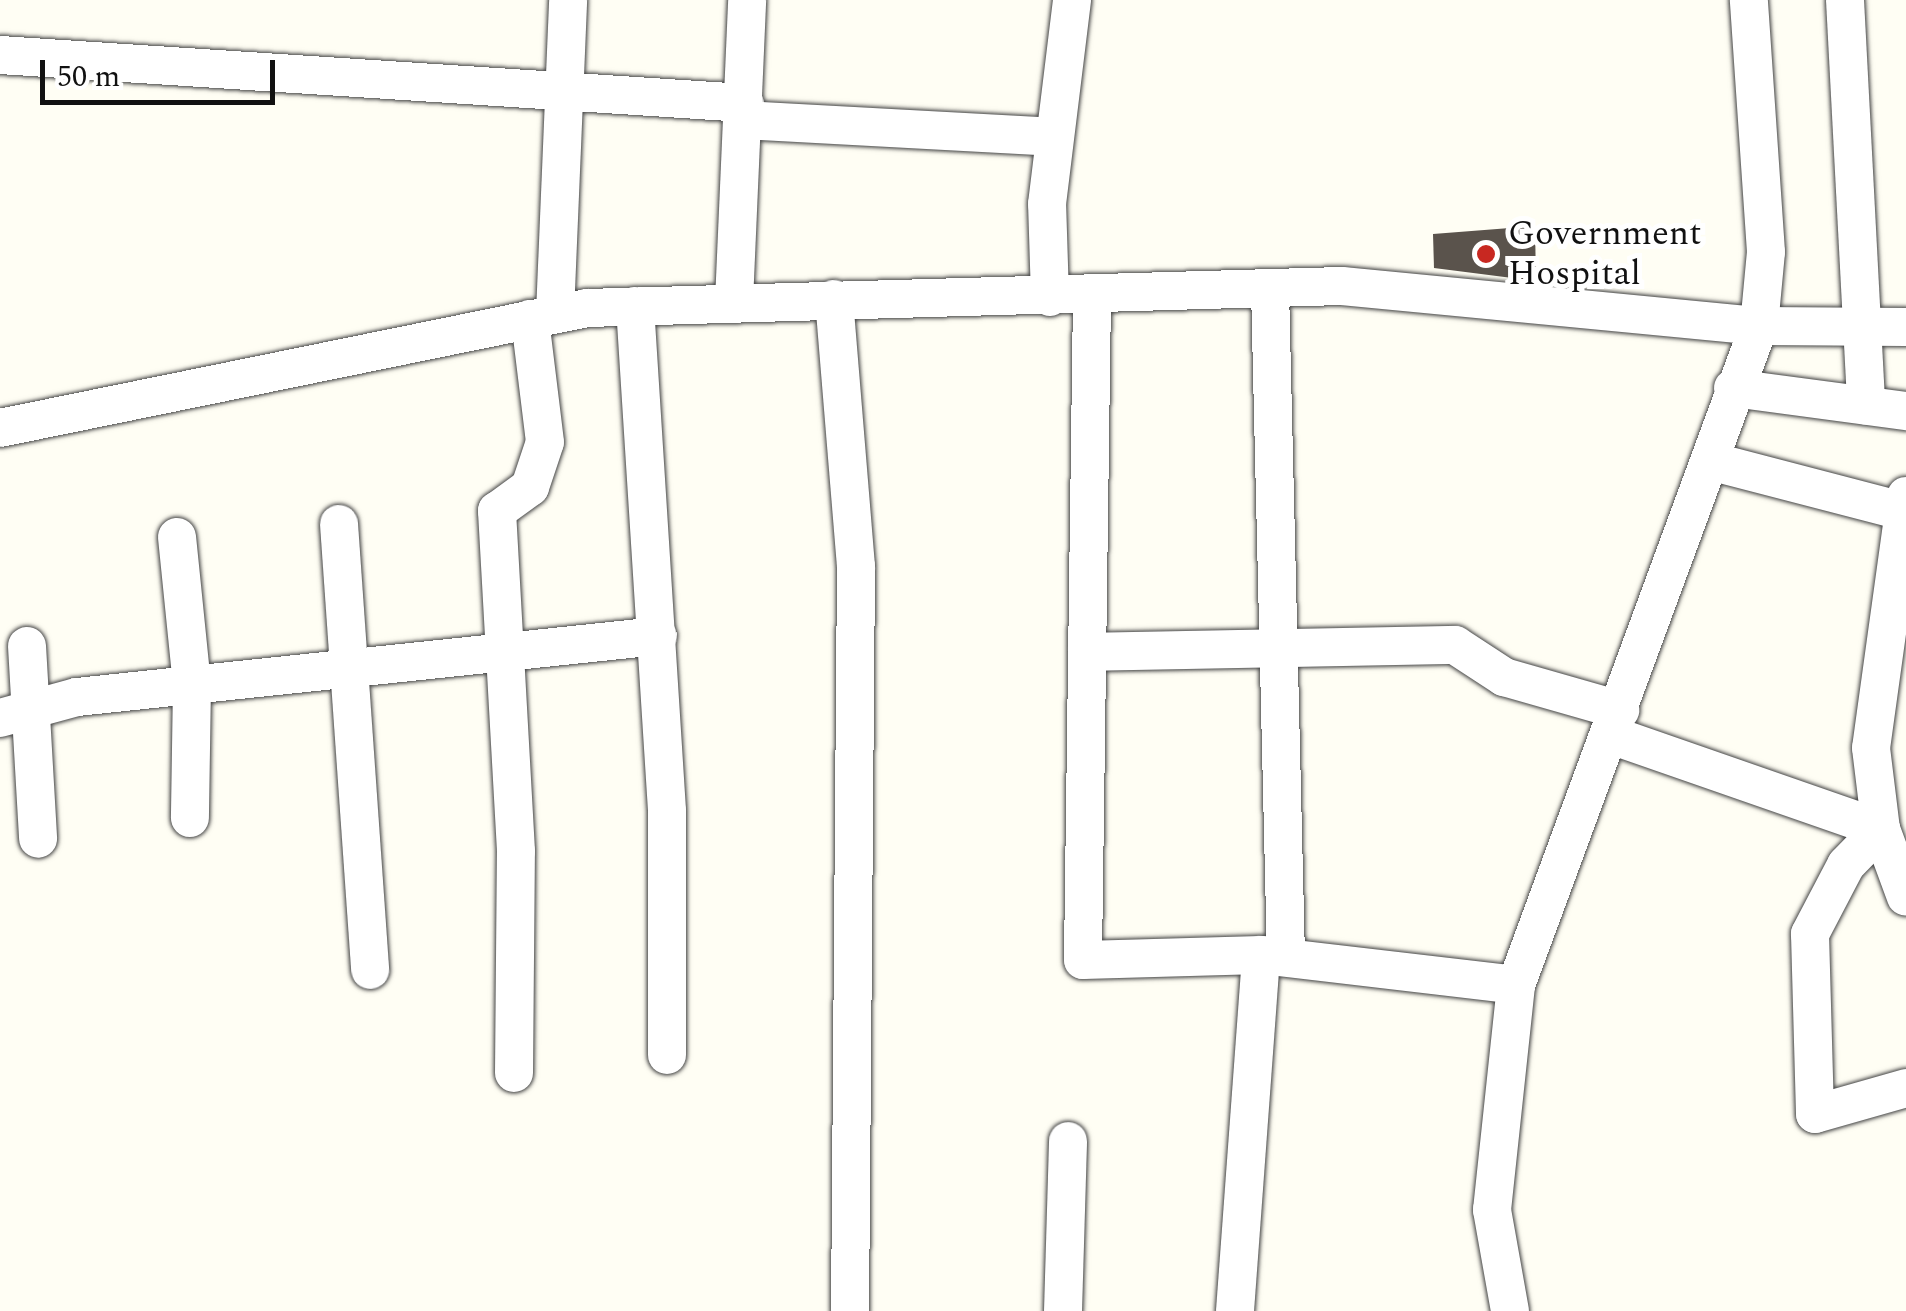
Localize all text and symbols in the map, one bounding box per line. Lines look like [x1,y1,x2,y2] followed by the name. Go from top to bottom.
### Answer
[45,40,280,102] scale bar
[57,54,120,100] text: 50 m
[1508,213,1702,295] place label: Government Hospital
[1473,241,1499,267] marker: Government Hospital

